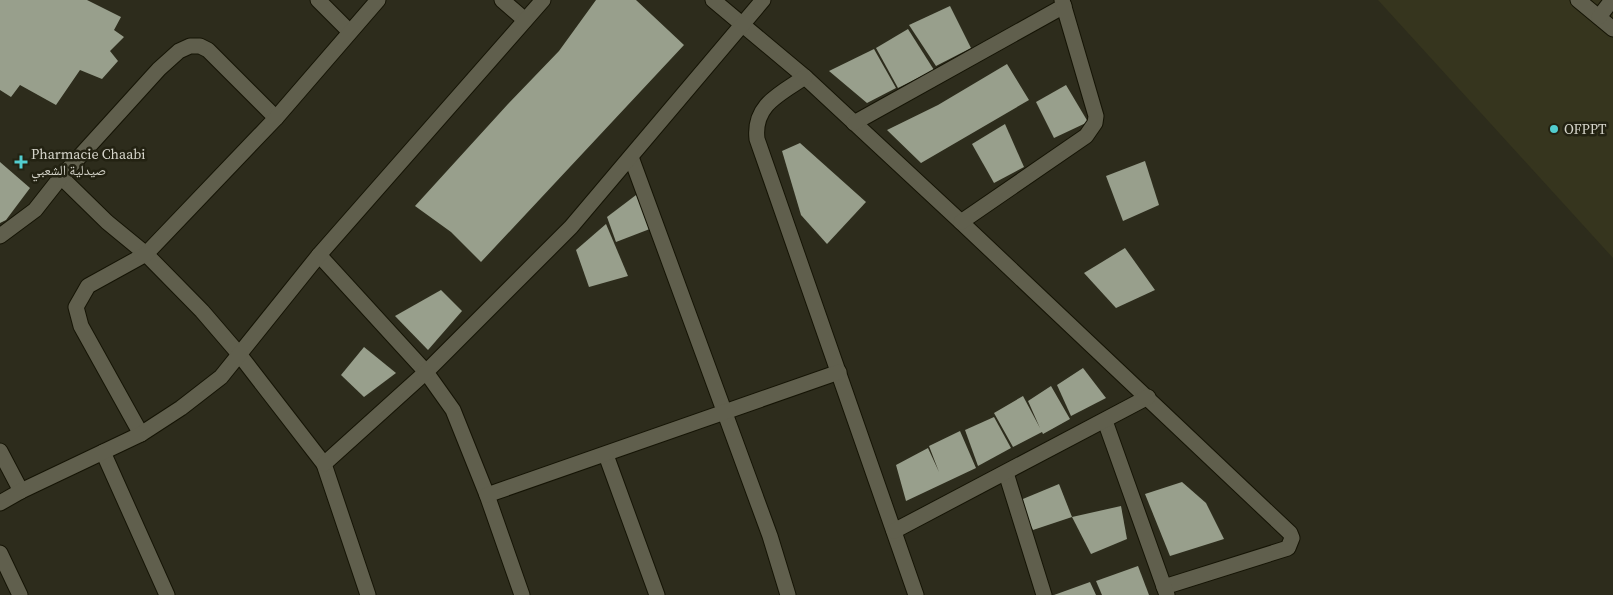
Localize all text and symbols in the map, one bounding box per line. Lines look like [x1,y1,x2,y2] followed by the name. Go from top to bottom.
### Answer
[1564,119,1607,139] place label: OFPPT
[1548,123,1560,135] marker: OFPPT
[31,144,146,182] place label: Pharmacie Chaabi صيدلية الشعبي
[15,156,27,168] marker: Pharmacie Chaabi صيدلية الشعبي

